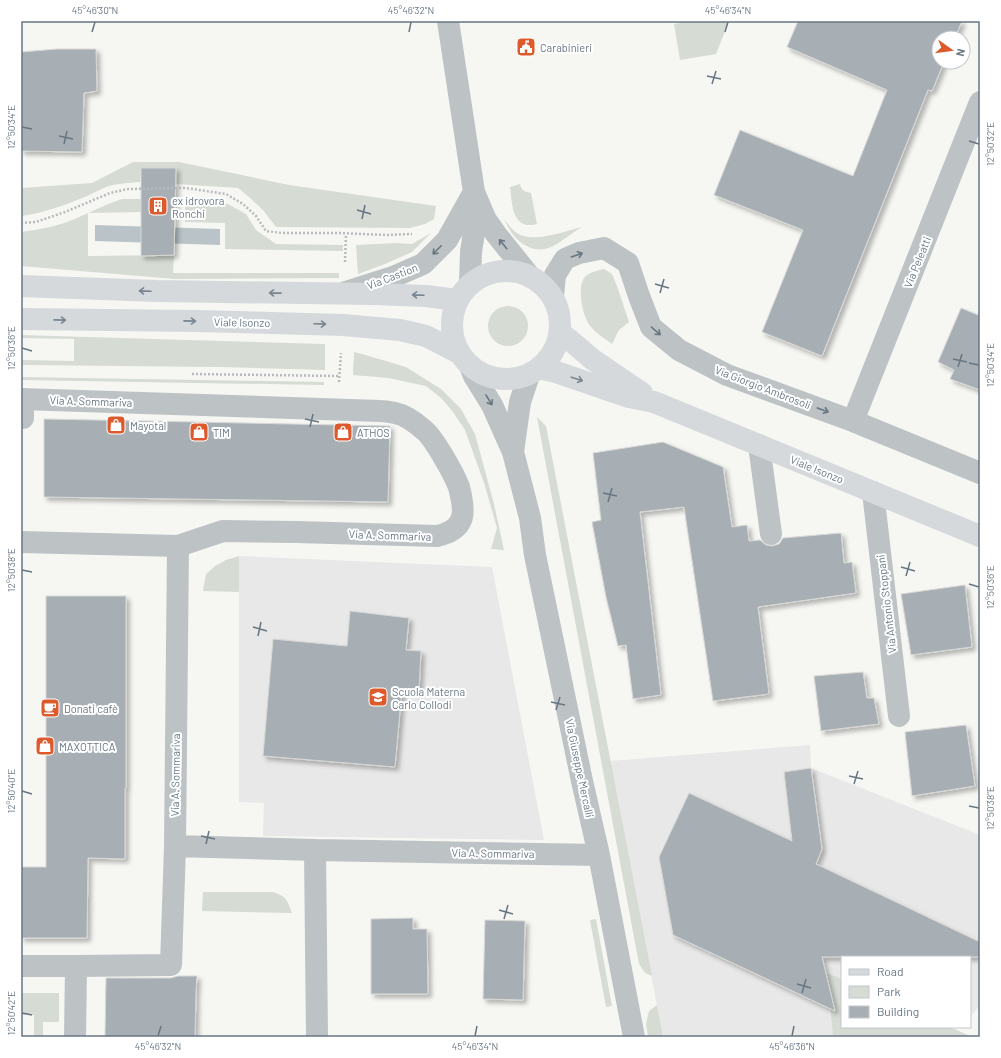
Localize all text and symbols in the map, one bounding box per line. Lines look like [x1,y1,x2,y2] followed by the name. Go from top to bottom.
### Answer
[72,4,118,16] text: 45°46'30"N
[388,4,434,16] text: 45°46'32"N
[705,4,751,16] text: 45°46'34"N
[931,30,971,70] north arrow
[515,36,537,58] public building icon: Carabinieri
[540,41,592,54] place label: Carabinieri
[954,47,968,58] text: N
[5,105,17,149] text: 12°50'34"E
[984,122,996,166] text: 12°50'32"E
[172,194,224,220] place label: ex idrovora Ronchi
[147,195,169,217] building icon: ex idrovora Ronchi
[901,234,933,289] street label: Via Peleatti
[499,239,508,249] one-way arrow
[432,245,442,255] one-way arrow
[570,250,582,258] one-way arrow
[365,260,419,292] street label: Via Castion
[139,287,152,294] one-way arrow
[269,289,282,297] one-way arrow
[412,292,425,299] one-way arrow
[214,315,270,329] street label: Viale Isonzo
[53,316,66,323] one-way arrow
[183,317,196,325] one-way arrow
[313,320,326,328] one-way arrow
[5,326,17,370] text: 12°50'36"E
[651,326,661,335] one-way arrow
[984,343,996,387] text: 12°50'34"E
[713,363,813,411] street label: Via Giorgio Ambrosoli
[570,376,583,383] one-way arrow
[49,393,133,409] street label: Via A. Sommariva
[485,394,493,405] one-way arrow
[816,407,828,415] one-way arrow
[105,414,127,436] shop icon: Mayotal
[130,419,166,432] place label: Mayotal
[188,421,210,443] shop icon: TIM
[332,421,354,443] shop icon: ATHOS
[213,426,230,439] place label: TIM
[357,426,390,439] place label: ATHOS
[788,452,846,486] street label: Viale Isonzo
[348,527,432,543] street label: Via A. Sommariva
[5,548,17,592] text: 12°50'38"E
[873,554,898,654] street label: Via Antonio Stoppani
[984,565,996,609] text: 12°50'36"E
[392,685,465,711] place label: Scuola Materna Carlo Collodi
[367,686,389,708] school or university icon: Scuola Materna Carlo Collodi
[39,697,61,719] cafe icon: Donati cafè
[64,702,118,715] place label: Donati cafè
[563,717,597,819] street label: Via Giuseppe Mercalli
[168,733,182,817] street label: Via A. Sommariva
[34,735,56,757] shop icon: MAXOTTICA
[59,740,116,753] place label: MAXOTTICA
[5,769,17,813] text: 12°50'40"E
[984,786,996,830] text: 12°50'38"E
[451,846,535,860] street label: Via A. Sommariva
[841,956,971,1028] legend
[877,964,904,978] text: Road
[877,984,901,998] text: Park
[5,991,17,1035] text: 12°50'42"E
[877,1004,919,1018] text: Building
[135,1040,181,1052] text: 45°46'32"N
[452,1040,498,1052] text: 45°46'34"N
[769,1040,815,1052] text: 45°46'36"N

